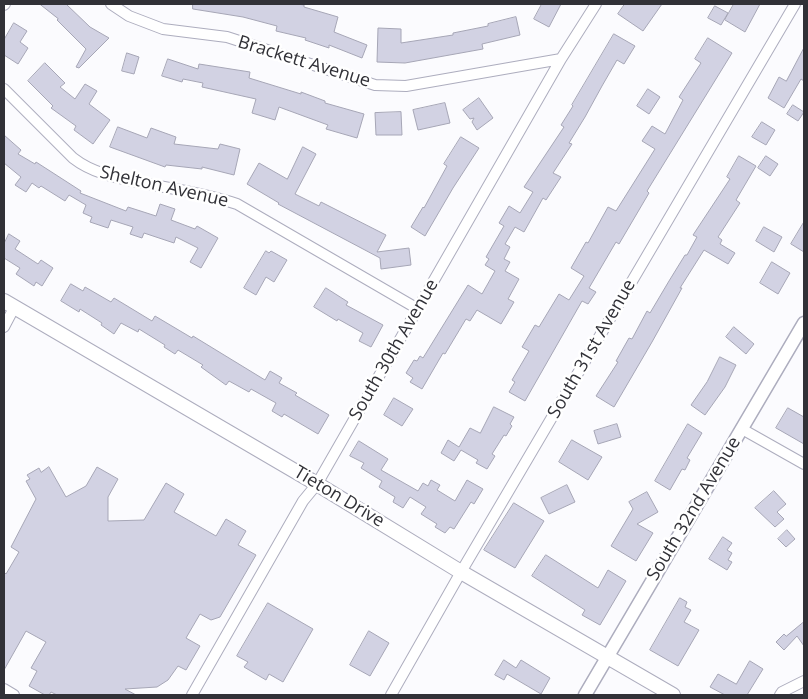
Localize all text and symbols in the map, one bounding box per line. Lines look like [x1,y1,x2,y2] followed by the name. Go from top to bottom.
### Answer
[235,32,373,92] street label: Brackett Avenue
[98,162,230,212] street label: Shelton Avenue
[345,276,443,424] street label: South 30th Avenue
[543,276,641,422] street label: South 31st Avenue
[643,433,745,585] street label: South 32nd Avenue
[290,462,388,532] street label: Tieton Drive

